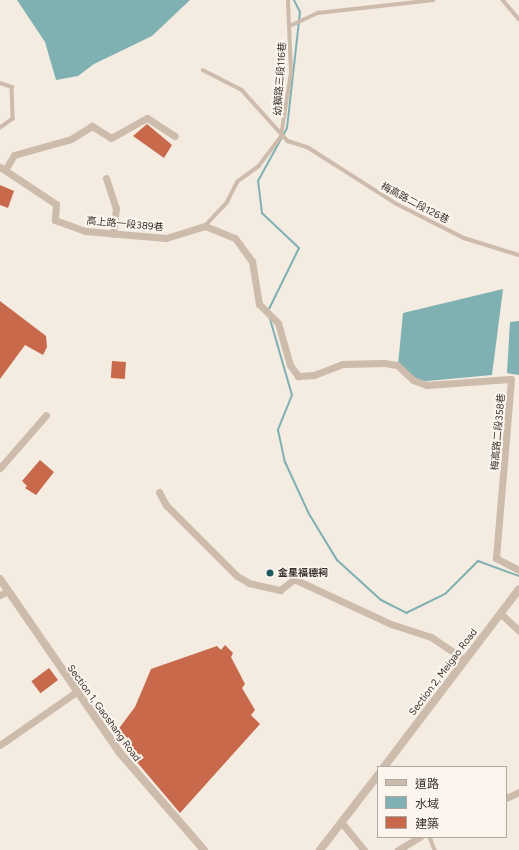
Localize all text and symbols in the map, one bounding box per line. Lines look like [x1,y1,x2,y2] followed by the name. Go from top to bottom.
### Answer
[271,42,289,116] street label: 幼獅路三段116巷
[379,180,451,226] street label: 梅高路二段126巷
[86,215,164,233] street label: 高上路一段389巷
[489,393,507,471] street label: 梅高路二段358巷
[278,567,328,579] place label: 金星福德祠
[265,568,275,578] marker: 金星福德祠
[406,626,480,718] street label: Section 2, Meigao Road
[65,662,143,764] street label: Section 1, Gaoshang Road
[377,766,507,838] legend
[415,777,439,791] text: 道路
[415,797,439,811] text: 水域
[415,817,439,831] text: 建築

